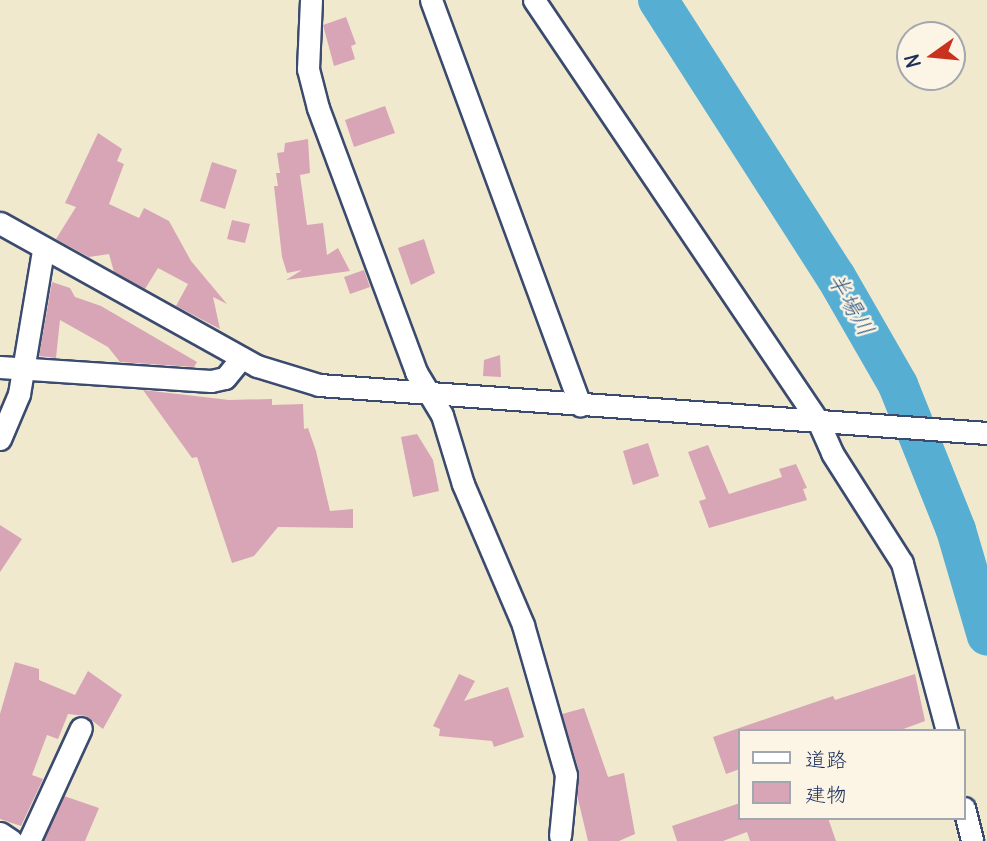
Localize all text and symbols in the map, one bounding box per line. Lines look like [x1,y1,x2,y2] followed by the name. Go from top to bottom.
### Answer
[896,21,966,91] north arrow
[899,51,926,70] text: N
[822,267,880,341] water label: 半場川
[738,729,966,820] legend
[805,746,847,773] text: 道路
[805,781,847,808] text: 建物

